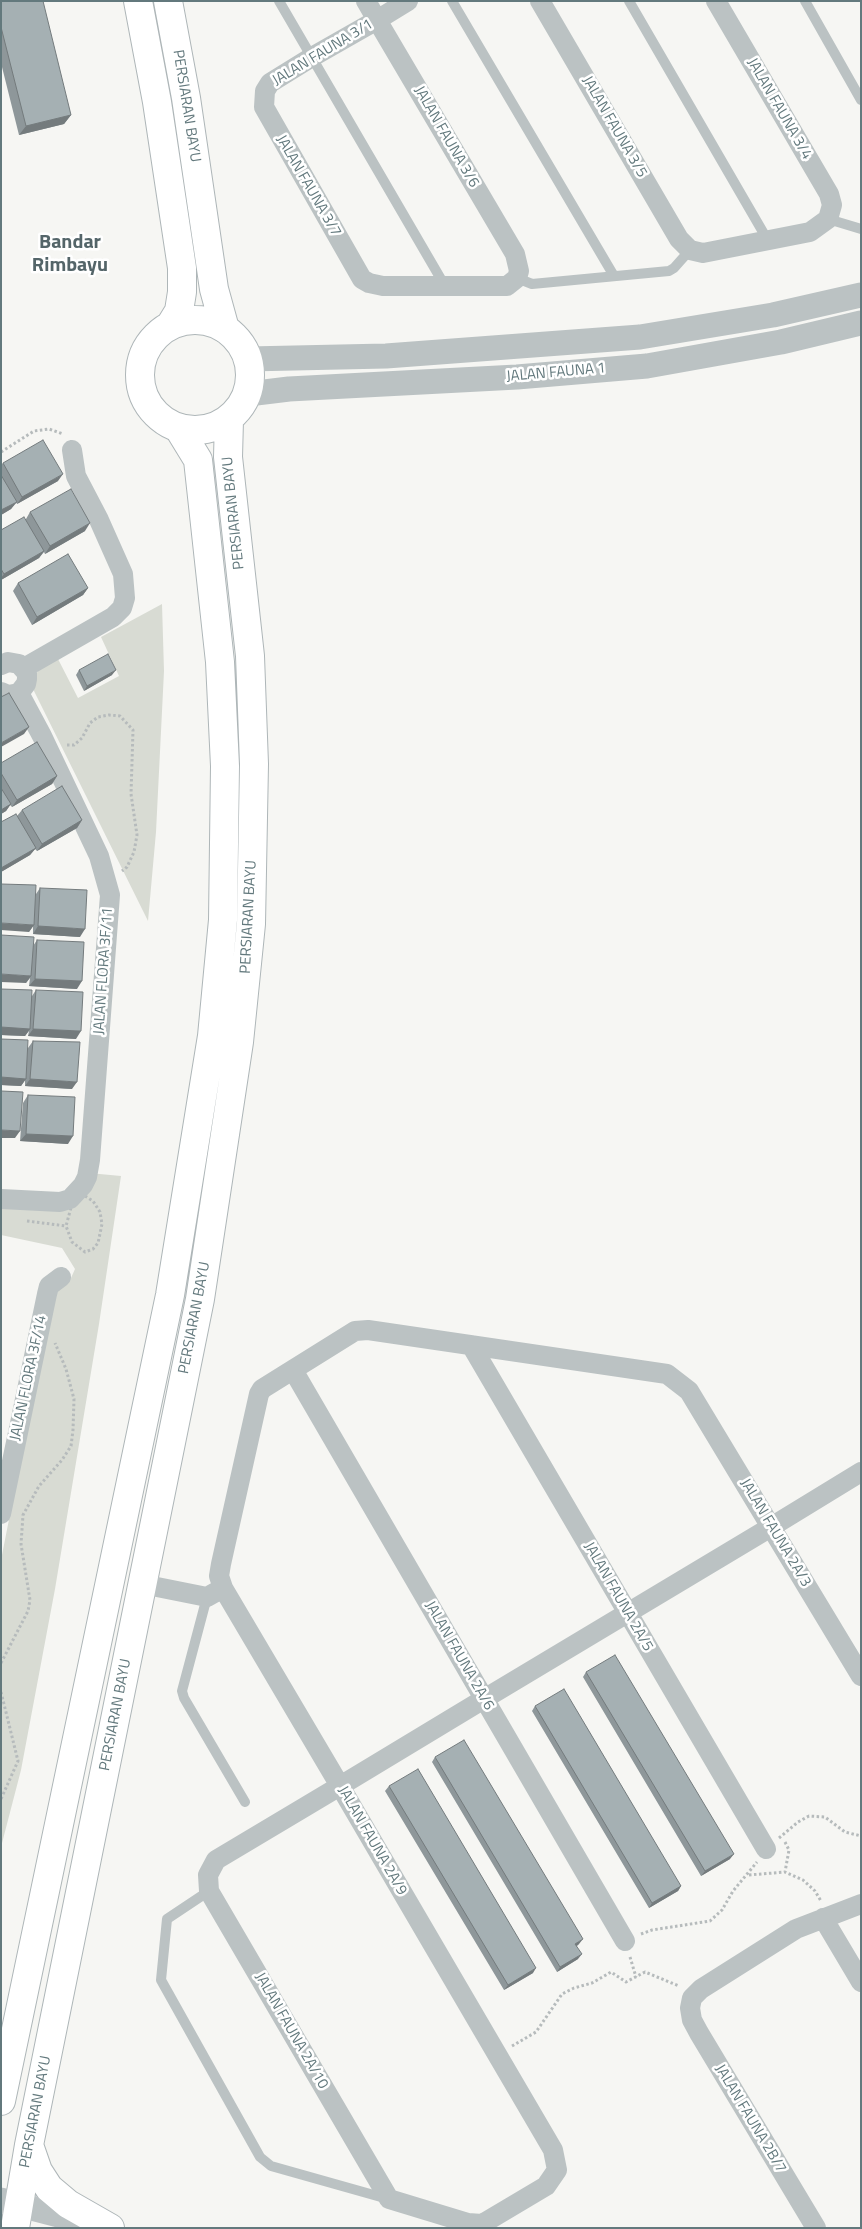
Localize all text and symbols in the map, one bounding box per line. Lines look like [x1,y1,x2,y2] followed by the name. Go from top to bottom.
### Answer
[269,16,377,90] street label: JALAN FAUNA 3/1
[168,48,204,164] street label: PERSIARAN BAYU
[743,55,815,163] street label: JALAN FAUNA 3/4
[578,73,650,181] street label: JALAN FAUNA 3/5
[410,83,482,191] street label: JALAN FAUNA 3/6
[272,132,344,240] street label: JALAN FAUNA 3/7
[32,231,108,278] district label: Bandar Rimbayu
[506,360,606,386] street label: JALAN FAUNA 1
[219,455,249,571] street label: PERSIARAN BAYU
[237,860,261,974] street label: PERSIARAN BAYU
[91,907,117,1035] street label: JALAN FLORA 3F/11
[175,1260,215,1376] street label: PERSIARAN BAYU
[7,1314,51,1442] street label: JALAN FLORA 3F/14
[736,1476,814,1590] street label: JALAN FAUNA 2A/3
[579,1539,657,1655] street label: JALAN FAUNA 2A/5
[420,1598,498,1714] street label: JALAN FAUNA 2A/6
[96,1657,136,1773] street label: PERSIARAN BAYU
[333,1783,411,1899] street label: JALAN FAUNA 2A/9
[250,1970,332,2092] street label: JALAN FAUNA 2A/10
[16,2054,56,2170] street label: PERSIARAN BAYU
[711,2062,789,2176] street label: JALAN FAUNA 2B/7

